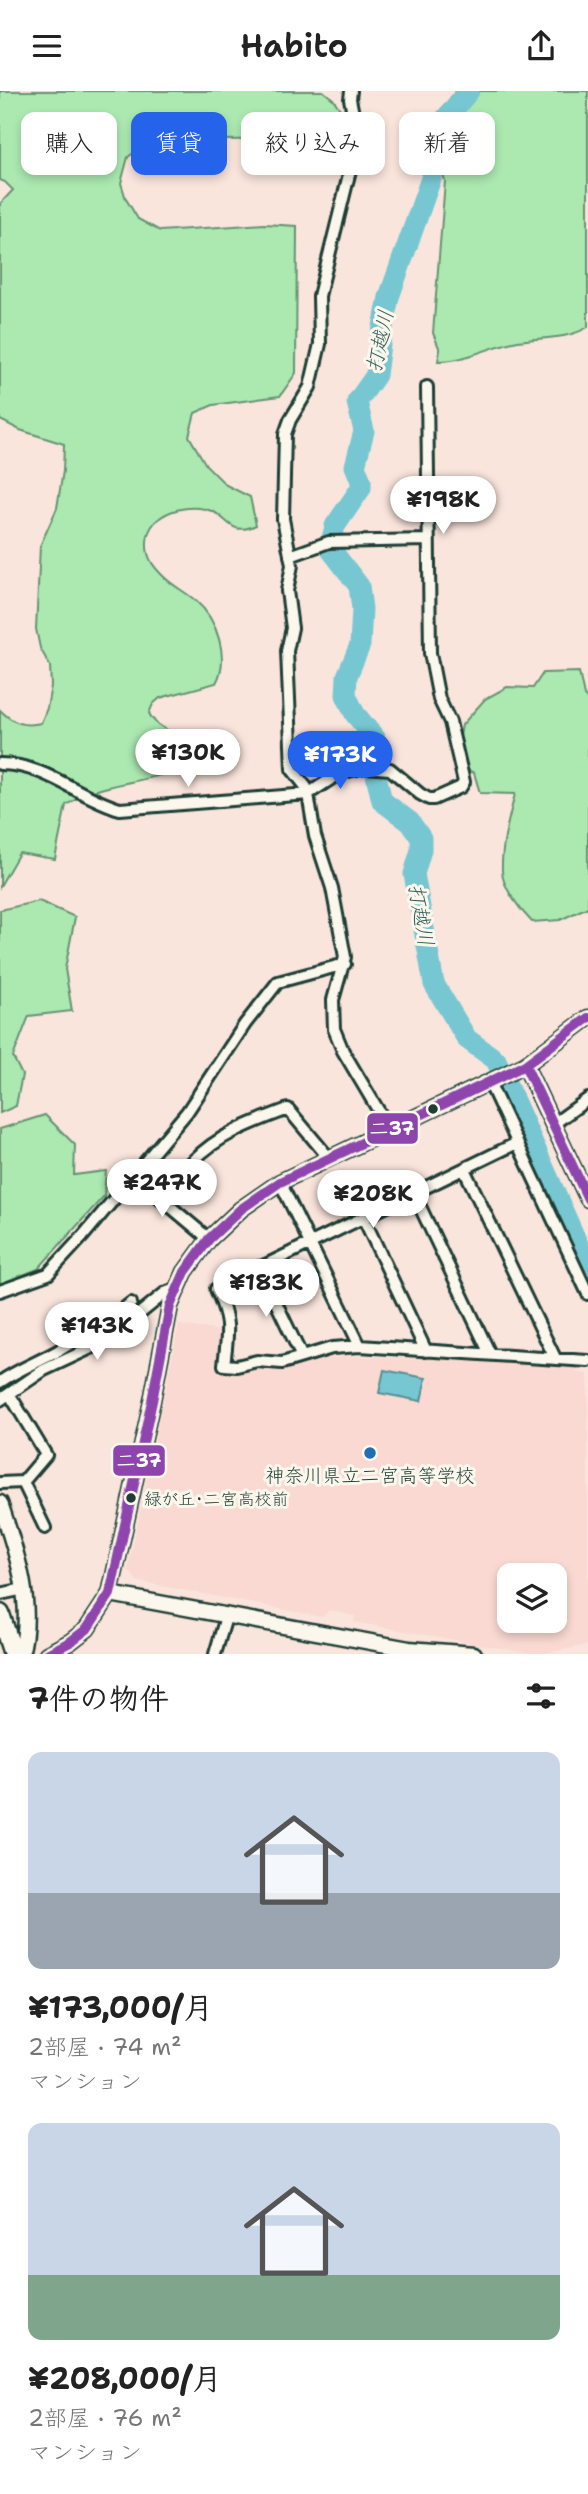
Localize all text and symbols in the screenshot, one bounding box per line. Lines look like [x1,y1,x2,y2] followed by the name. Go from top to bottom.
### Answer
[240,24,348,67] text: Habito
[28,27,66,65] icon: menu
[522,27,560,65] icon: share
[21,112,117,175] chip: 購入
[131,112,227,175] chip: 賃貸
[241,112,385,175] chip: 絞り込み
[399,112,495,175] chip: 新着
[360,307,400,375] water label: 打越川
[394,477,492,536] pin: ¥198K
[406,484,480,514] text: ¥198K
[139,729,237,789] pin: ¥130K
[291,731,389,791] pin: ¥173K
[151,737,225,767] text: ¥130K
[304,739,376,769] text: ¥173K
[402,882,440,948] water label: 打越川
[426,1102,440,1116] unlabelled marker
[366,1112,419,1145] line badge: 二37
[370,1116,414,1141] text: 二37
[113,1159,211,1219] pin: ¥247K
[123,1167,201,1197] text: ¥247K
[324,1171,422,1230] pin: ¥208K
[333,1178,413,1208] text: ¥208K
[217,1259,315,1319] pin: ¥183K
[229,1267,303,1297] text: ¥183K
[48,1303,146,1362] pin: ¥143K
[61,1310,133,1340] text: ¥143K
[112,1444,166,1477] line badge: 二37
[362,1445,378,1461] marker: 神奈川県立二宮高等学校
[117,1448,161,1473] text: 二37
[265,1463,475,1488] place label: 神奈川県立二宮高等学校
[144,1488,289,1510] place label: 緑が丘･二宮高校前
[124,1491,138,1505] marker: 緑が丘･二宮高校前
[497,1563,567,1633] map controls
[497,1563,567,1633] button: layers
[522,1677,560,1715] icon: filters
[28,1678,169,1719] text: 7件の物件
[231,1797,357,1923] icon: home
[28,1987,213,2028] text: ¥173,000/月
[28,2032,182,2062] text: 2部屋 · 74 m²
[28,2066,142,2096] text: マンション
[231,2168,357,2294] icon: home
[28,2358,222,2399] text: ¥208,000/月
[28,2403,182,2433] text: 2部屋 · 76 m²
[28,2437,142,2467] text: マンション

